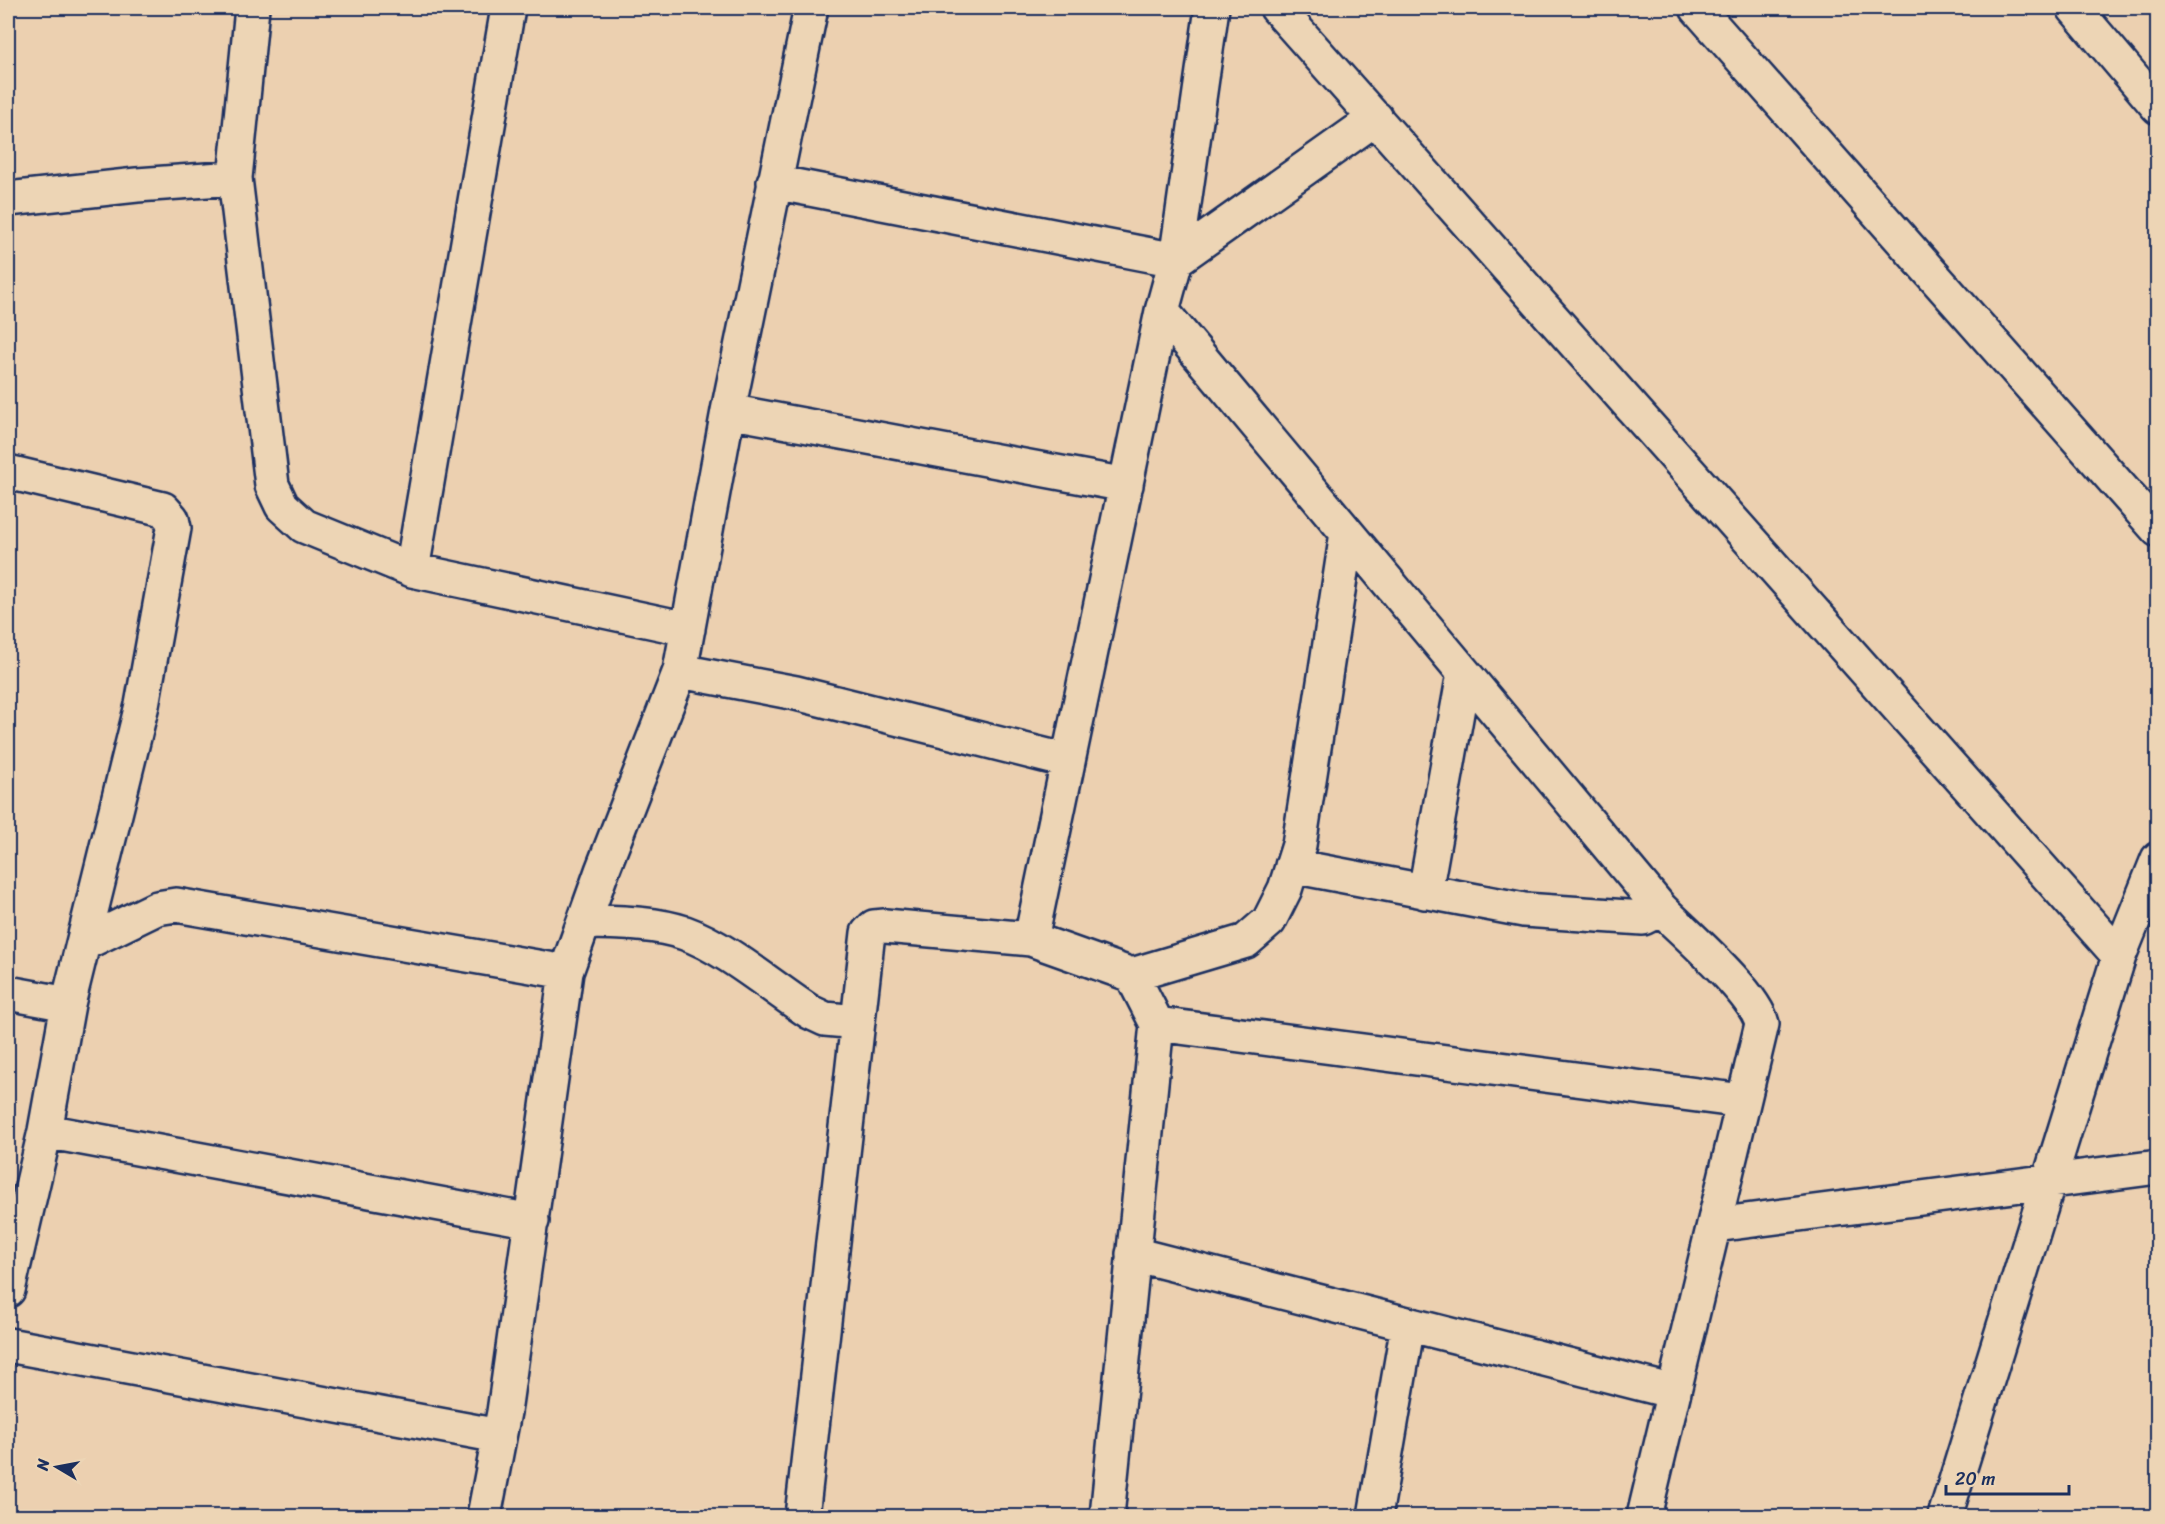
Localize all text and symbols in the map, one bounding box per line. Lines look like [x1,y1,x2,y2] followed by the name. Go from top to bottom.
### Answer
[27,1437,87,1497] north arrow
[27,1456,58,1473] text: N
[1946,1458,2069,1496] scale bar
[1955,1463,1995,1495] text: 20 m

